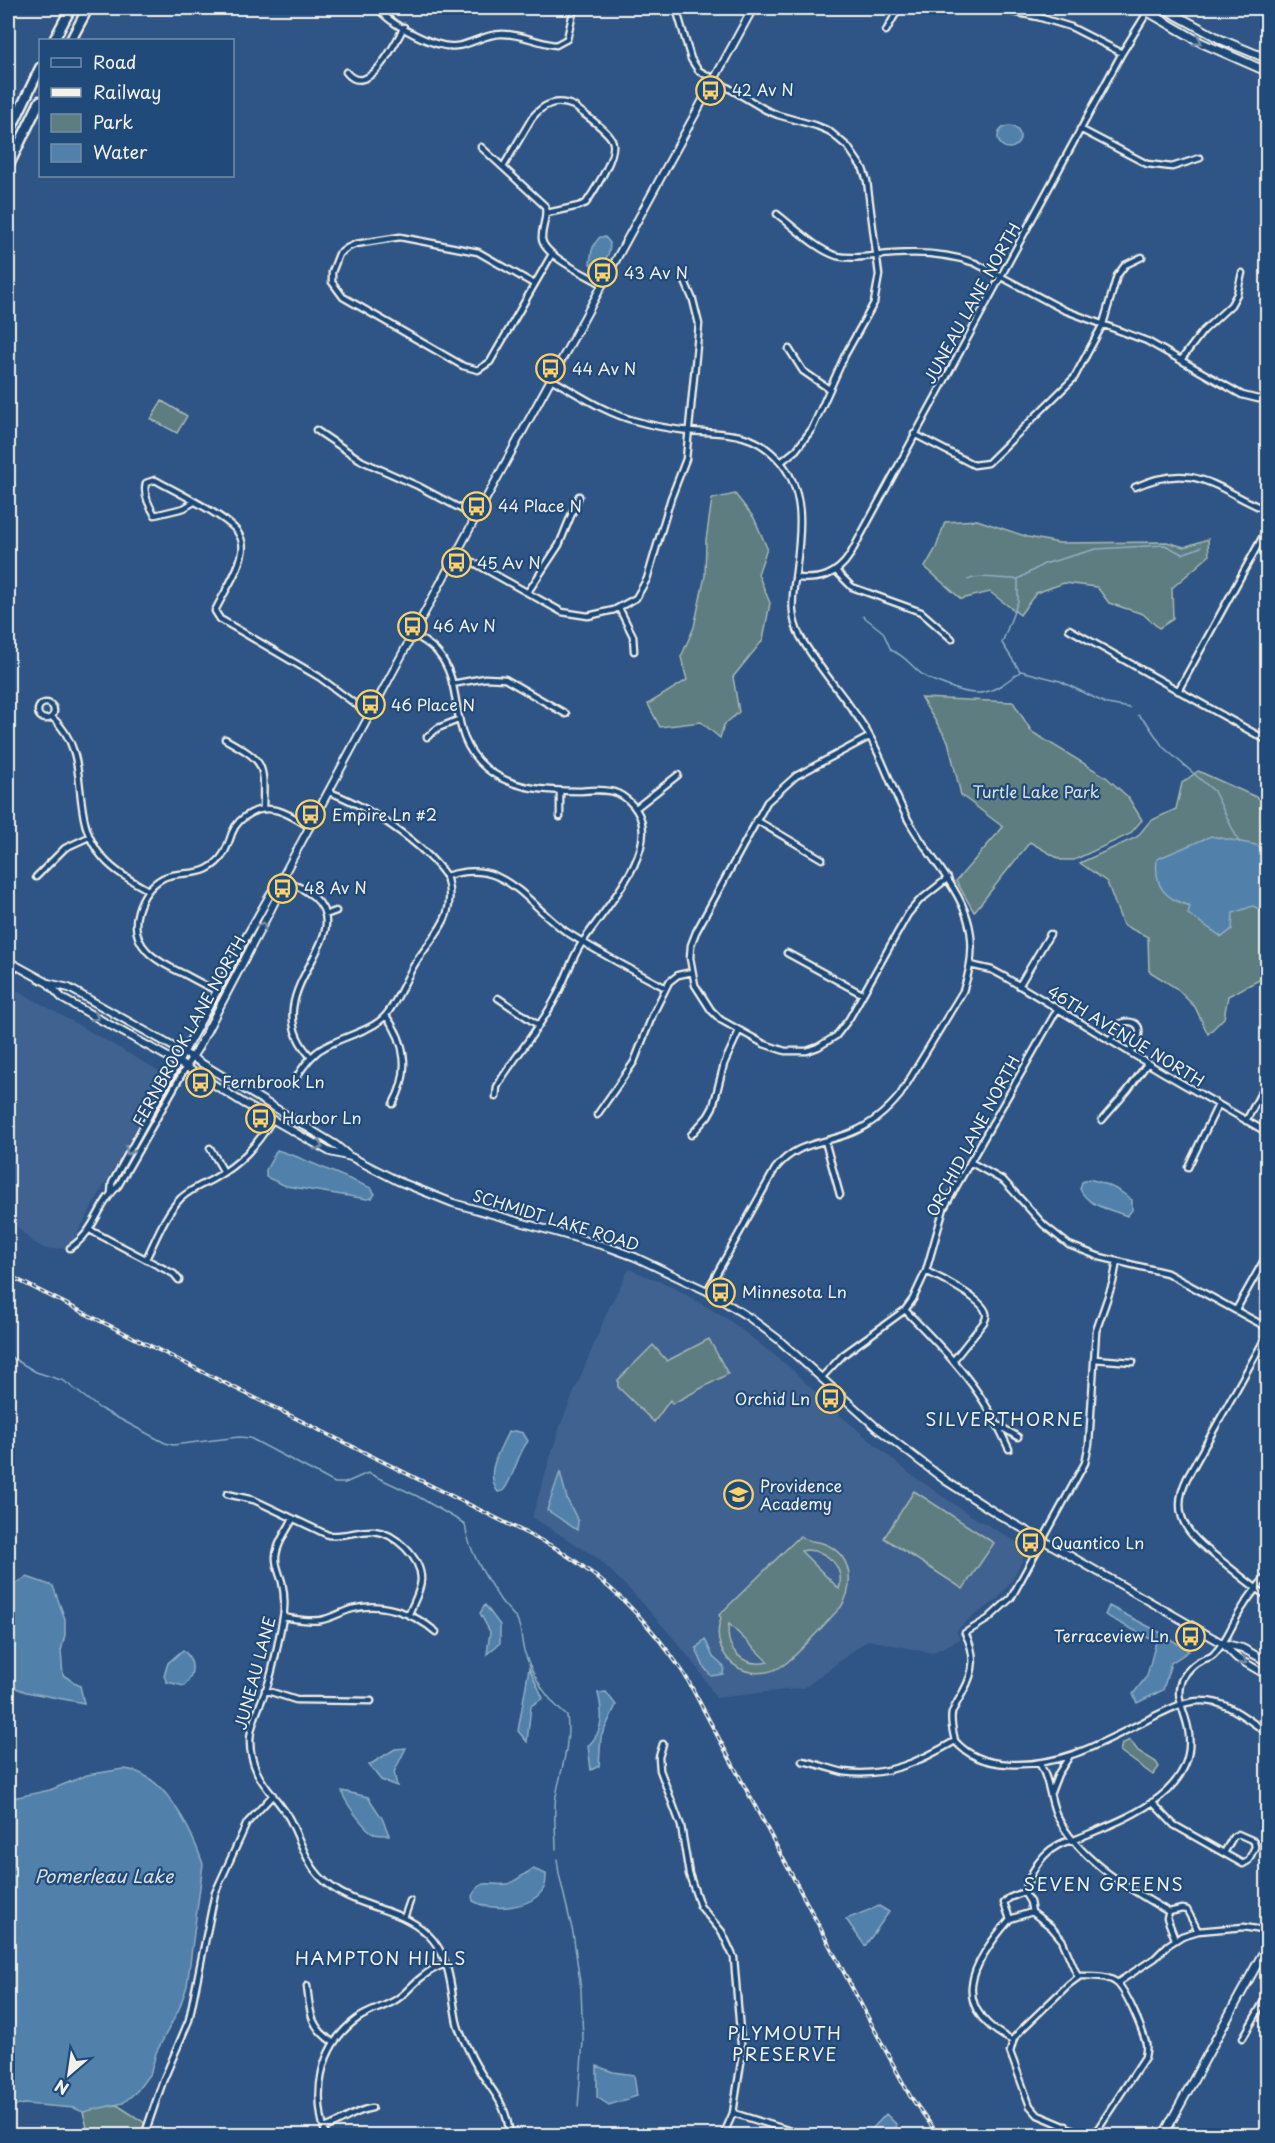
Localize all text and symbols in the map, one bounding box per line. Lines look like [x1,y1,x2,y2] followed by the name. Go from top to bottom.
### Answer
[1192,34,1202,45] one-way arrow
[39,39,234,177] legend
[93,48,137,75] text: Road
[695,74,727,106] bus stop icon: 42 Av N
[732,77,794,101] place label: 42 Av N
[93,78,161,105] text: Railway
[93,108,133,135] text: Park
[93,138,148,165] text: Water
[917,218,1025,387] street label: JUNEAU LANE NORTH
[587,257,619,289] bus stop icon: 43 Av N
[624,260,688,284] place label: 43 Av N
[535,353,567,385] bus stop icon: 44 Av N
[572,356,636,380] place label: 44 Av N
[461,490,493,522] bus stop icon: 44 Place N
[498,493,582,517] place label: 44 Place N
[440,547,472,579] bus stop icon: 45 Av N
[477,550,541,574] place label: 45 Av N
[396,610,428,642] bus stop icon: 46 Av N
[433,613,496,637] place label: 46 Av N
[354,689,386,721] bus stop icon: 46 Place N
[391,692,475,716] place label: 46 Place N
[972,779,1100,803] park label: Turtle Lake Park
[295,799,327,831] bus stop icon: Empire Ln #2
[332,802,437,826] place label: Empire Ln #2
[267,872,299,904] bus stop icon: 48 Av N
[304,875,367,899] place label: 48 Av N
[255,922,266,933] one-way arrow
[126,931,251,1130] street label: FERNBROOK LANE NORTH
[1043,979,1210,1092] street label: 46TH AVENUE NORTH
[89,1010,99,1021] one-way arrow
[919,1051,1025,1220] street label: ORCHID LANE NORTH
[185,1066,217,1098] bus stop icon: Fernbrook Ln
[222,1069,325,1093] place label: Fernbrook Ln
[245,1102,277,1134] bus stop icon: Harbor Ln
[282,1105,362,1129] place label: Harbor Ln
[313,1139,323,1150] one-way arrow
[125,1145,136,1155] one-way arrow
[470,1182,643,1256] street label: SCHMIDT LAKE ROAD
[705,1276,737,1308] bus stop icon: Minnesota Ln
[742,1279,847,1303] place label: Minnesota Ln
[815,1383,847,1415] bus stop icon: Orchid Ln
[735,1386,810,1410] place label: Orchid Ln
[925,1405,1085,1432] district label: SILVERTHORNE
[760,1473,843,1515] place label: Providence Academy
[723,1479,755,1511] school or university icon: Providence Academy
[1014,1527,1046,1559] bus stop icon: Quantico Ln
[1051,1530,1144,1554] place label: Quantico Ln
[227,1613,281,1732] street label: JUNEAU LANE
[1174,1620,1206,1652] bus stop icon: Terraceview Ln
[1054,1623,1169,1647] place label: Terraceview Ln
[1237,1654,1247,1666] one-way arrow
[35,1862,175,1889] water label: Pomerleau Lake
[1024,1870,1184,1897] district label: SEVEN GREENS
[295,1944,467,1971] district label: HAMPTON HILLS
[728,2019,842,2067] district label: PLYMOUTH PRESERVE
[39,2044,99,2104] north arrow
[50,2074,73,2102] text: N

